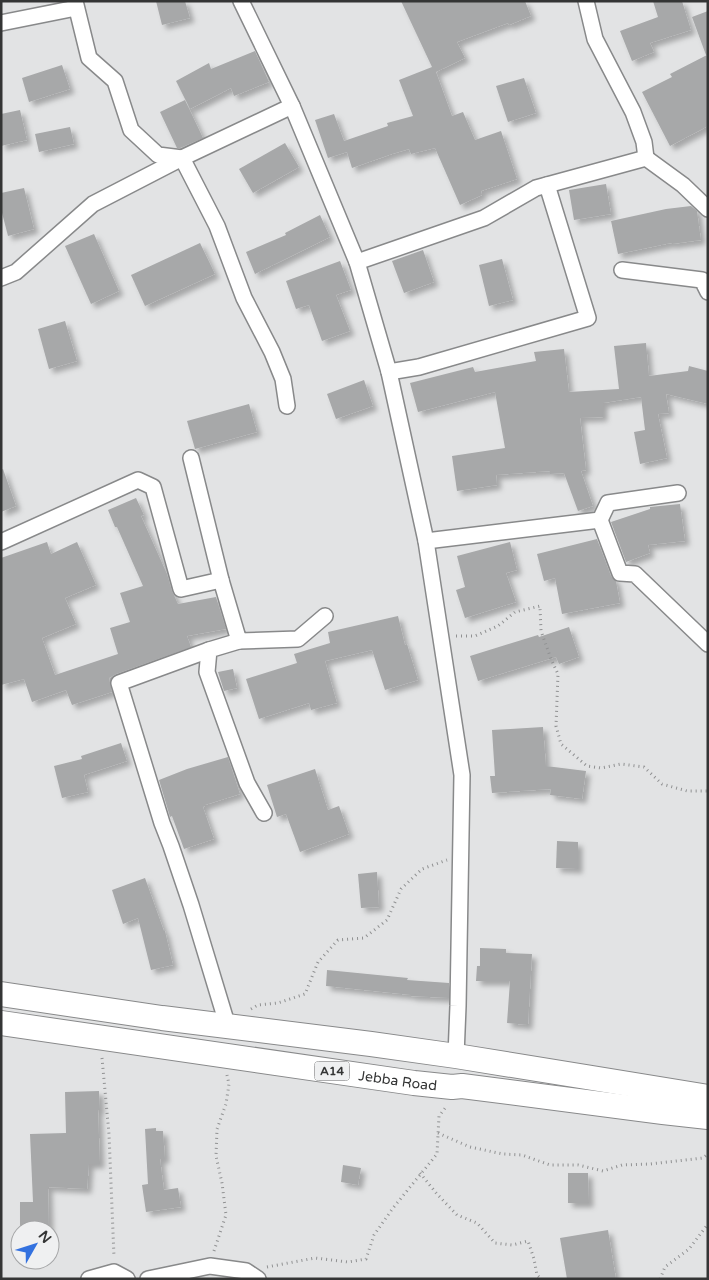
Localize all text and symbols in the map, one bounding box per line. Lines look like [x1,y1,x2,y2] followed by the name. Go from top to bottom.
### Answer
[314,1062,350,1080] road number: A14
[358,1067,438,1094] street label: Jebba Road
[10,1220,60,1270] north arrow
[35,1227,55,1247] text: N

